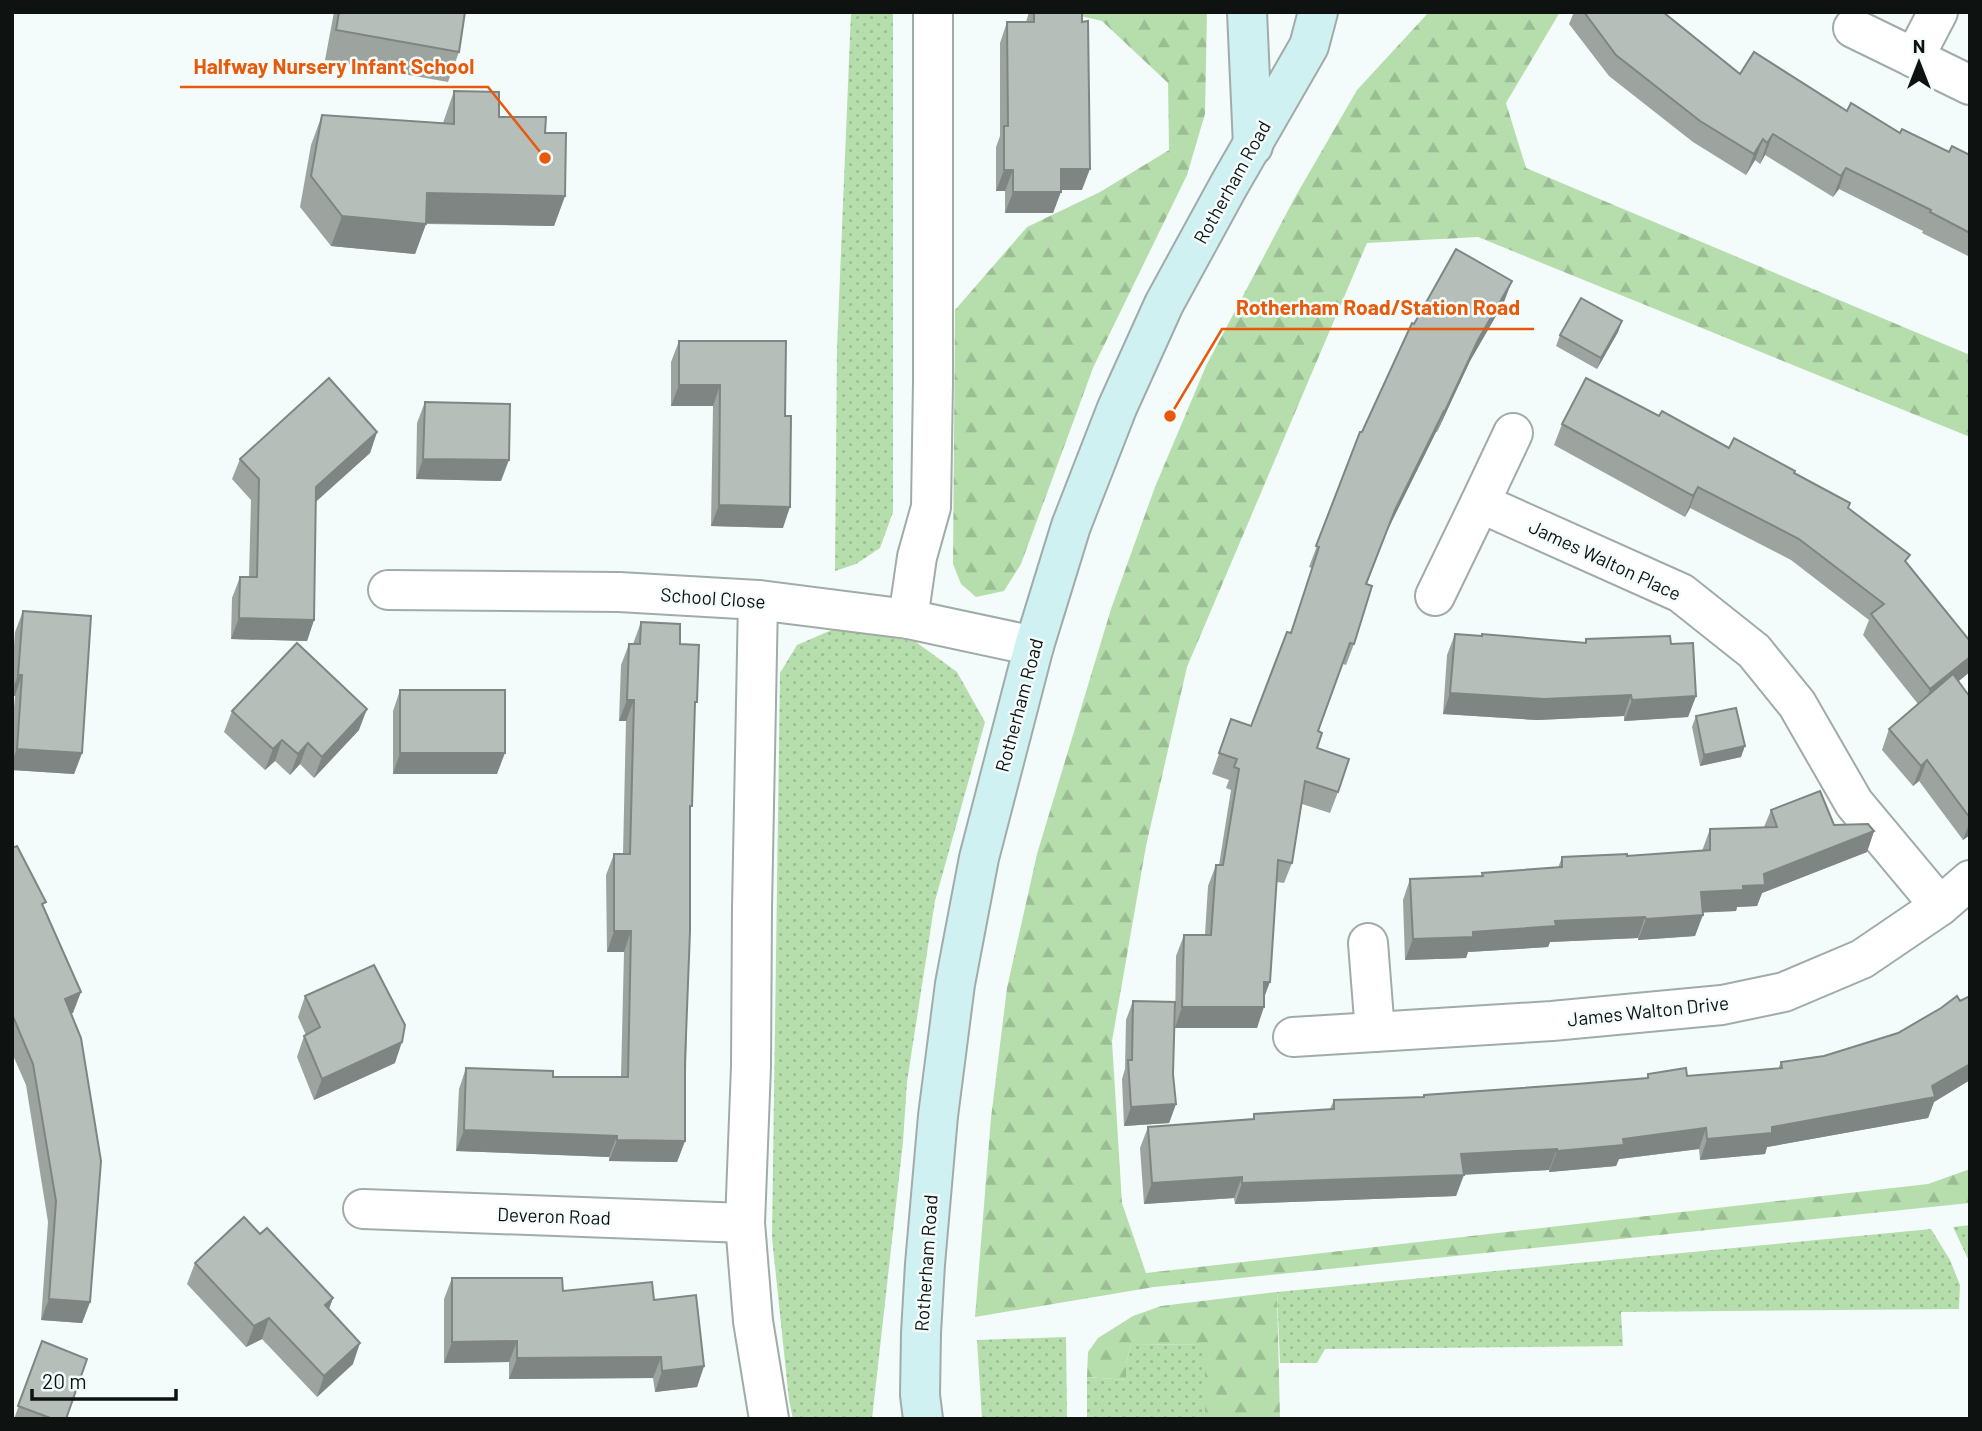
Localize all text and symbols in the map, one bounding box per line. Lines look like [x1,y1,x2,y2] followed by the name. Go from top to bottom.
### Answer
[1884,28,1954,98] north arrow
[1913,34,1925,57] text: N
[180,45,488,87] callout: Halfway Nursery Infant School
[194,53,474,78] text: Halfway Nursery Infant School
[1188,116,1275,247] street label: Rotherham Road
[1222,287,1534,329] callout: Rotherham Road/Station Road
[1236,294,1520,319] text: Rotherham Road/Station Road
[1525,514,1685,605] street label: James Walton Place
[660,582,766,613] street label: School Close
[990,636,1047,774] street label: Rotherham Road
[1566,991,1730,1030] street label: James Walton Drive
[909,1194,942,1332] street label: Rotherham Road
[497,1202,611,1229] street label: Deveron Road
[32,1358,175,1402] scale bar
[42,1368,87,1393] text: 20 m

